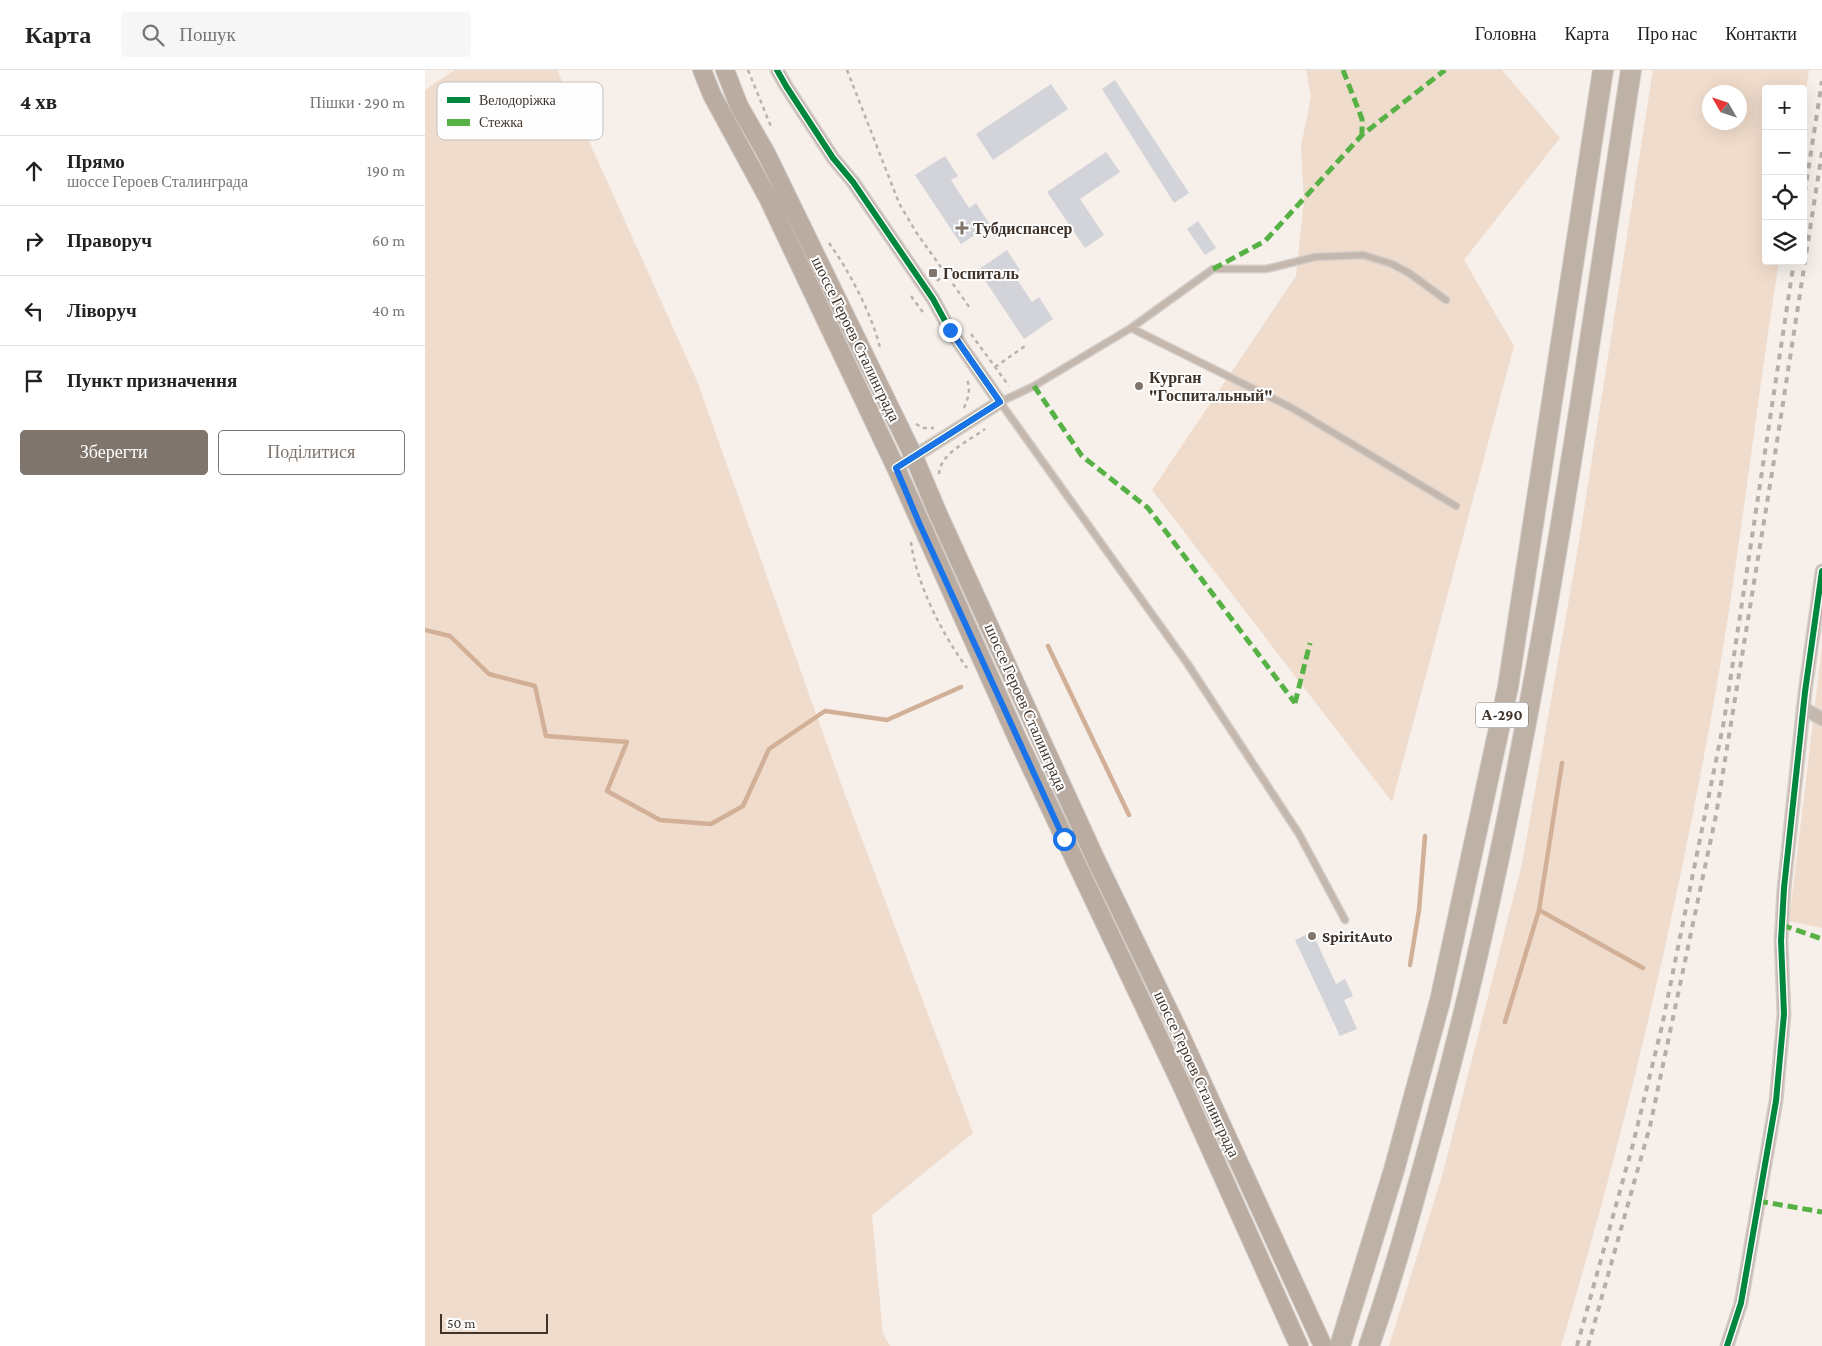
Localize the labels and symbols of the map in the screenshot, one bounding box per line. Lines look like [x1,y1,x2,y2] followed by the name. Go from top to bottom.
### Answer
[437,82,603,140] legend
[1702,85,1747,130] north arrow
[479,92,556,108] text: Велодоріжка
[479,114,524,130] text: Стежка
[973,220,1073,238] place label: Тубдиспансер
[955,221,969,235] marker: Тубдиспансер
[808,254,903,425] street label: шоссе Героев Сталинграда
[943,265,1019,282] place label: Госпиталь
[927,267,939,279] marker: Госпиталь
[939,319,962,342] route end
[1149,369,1273,404] place label: Курган "Госпитальный"
[1133,380,1145,392] marker: Курган "Госпитальный"
[980,621,1071,794] street label: шоссе Героев Сталинграда
[1476,702,1528,728] road number: А-290
[1053,828,1076,851] route start
[1322,928,1393,945] place label: SpiritAuto
[1306,930,1318,942] marker: SpiritAuto
[1150,988,1243,1160] street label: шоссе Героев Сталинграда
[440,1311,547,1334] scale bar

